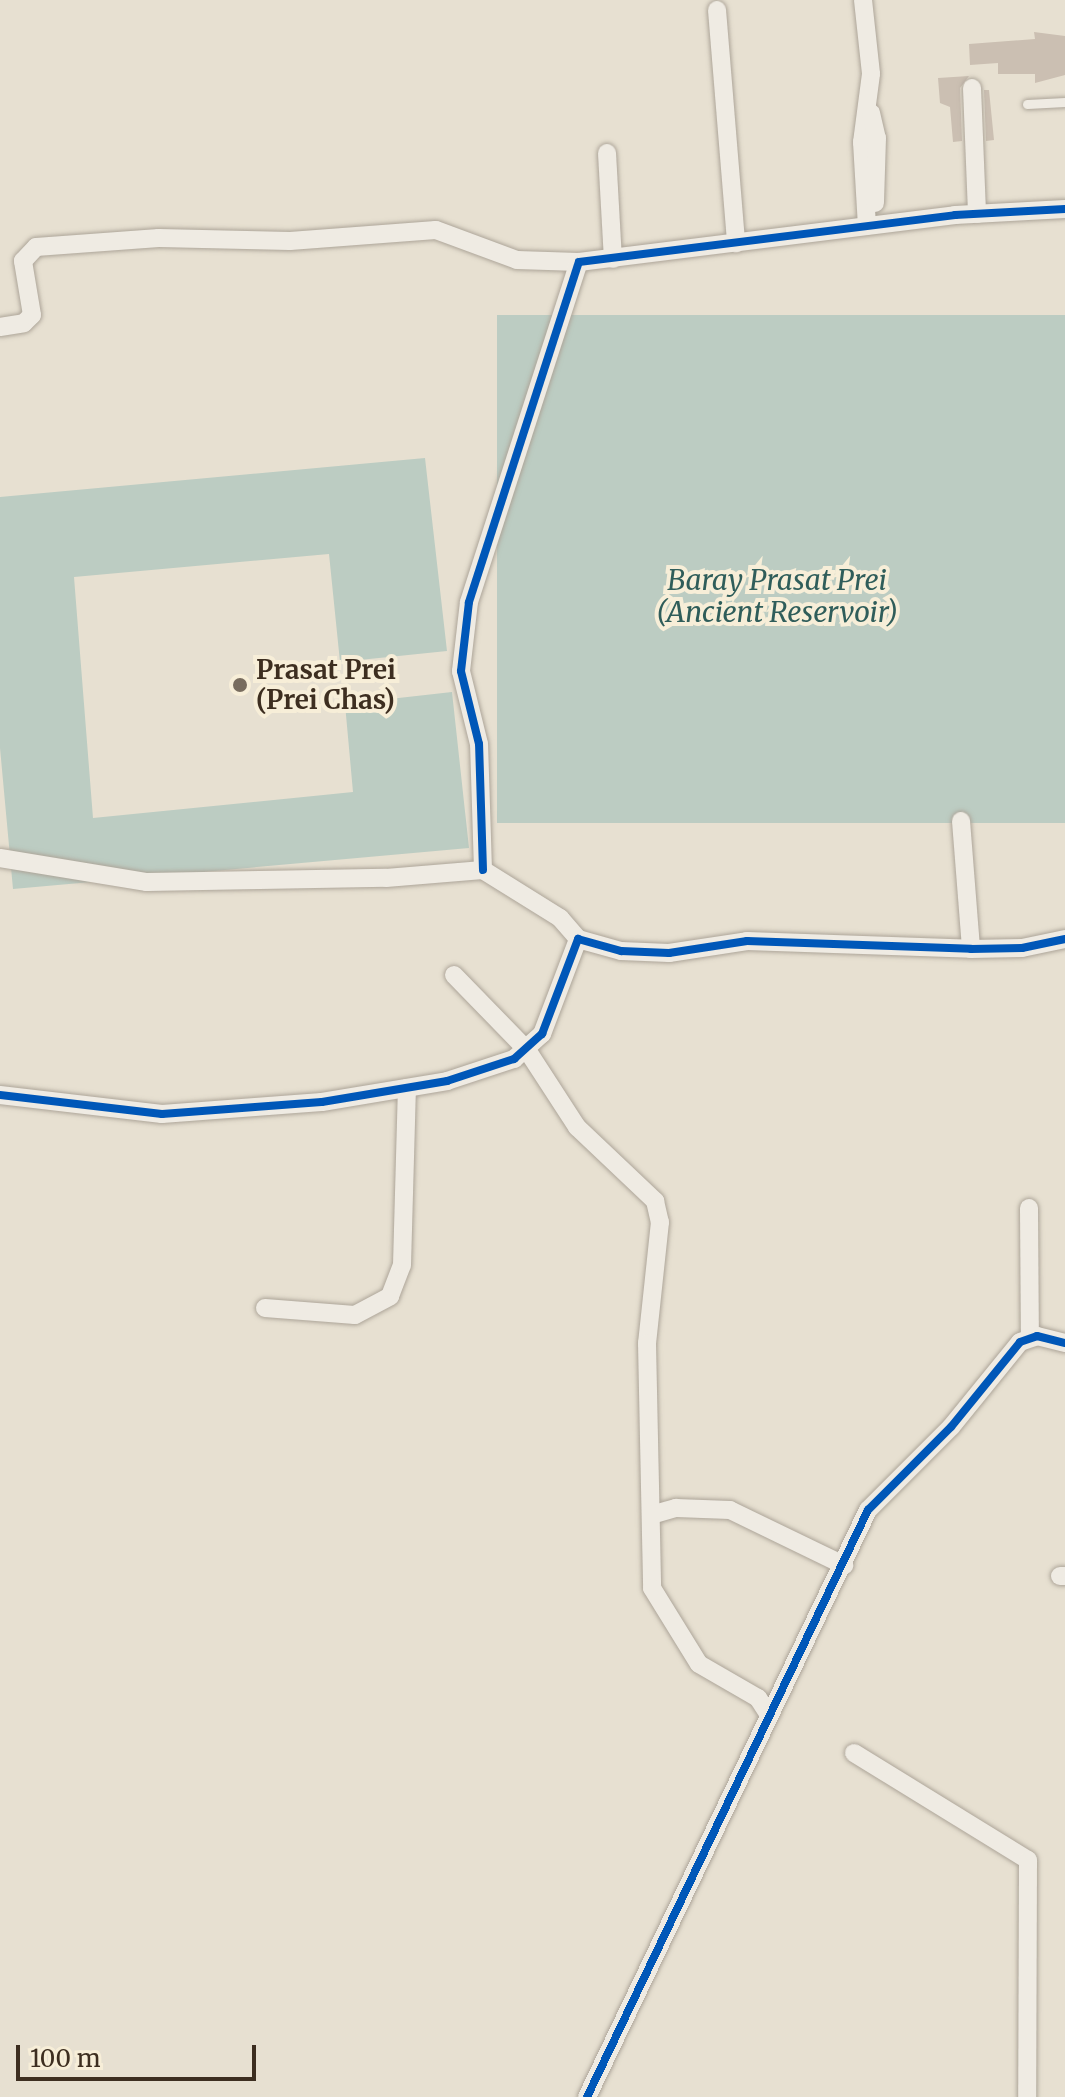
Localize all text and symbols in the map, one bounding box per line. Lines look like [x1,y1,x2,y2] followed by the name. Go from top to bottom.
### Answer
[656,563,898,629] water label: Baray Prasat Prei (Ancient Reservoir)
[256,654,396,716] place label: Prasat Prei (Prei Chas)
[231,676,249,694] marker: Prasat Prei (Prei Chas)
[20,2029,260,2079] scale bar
[30,2043,100,2074] text: 100 m

